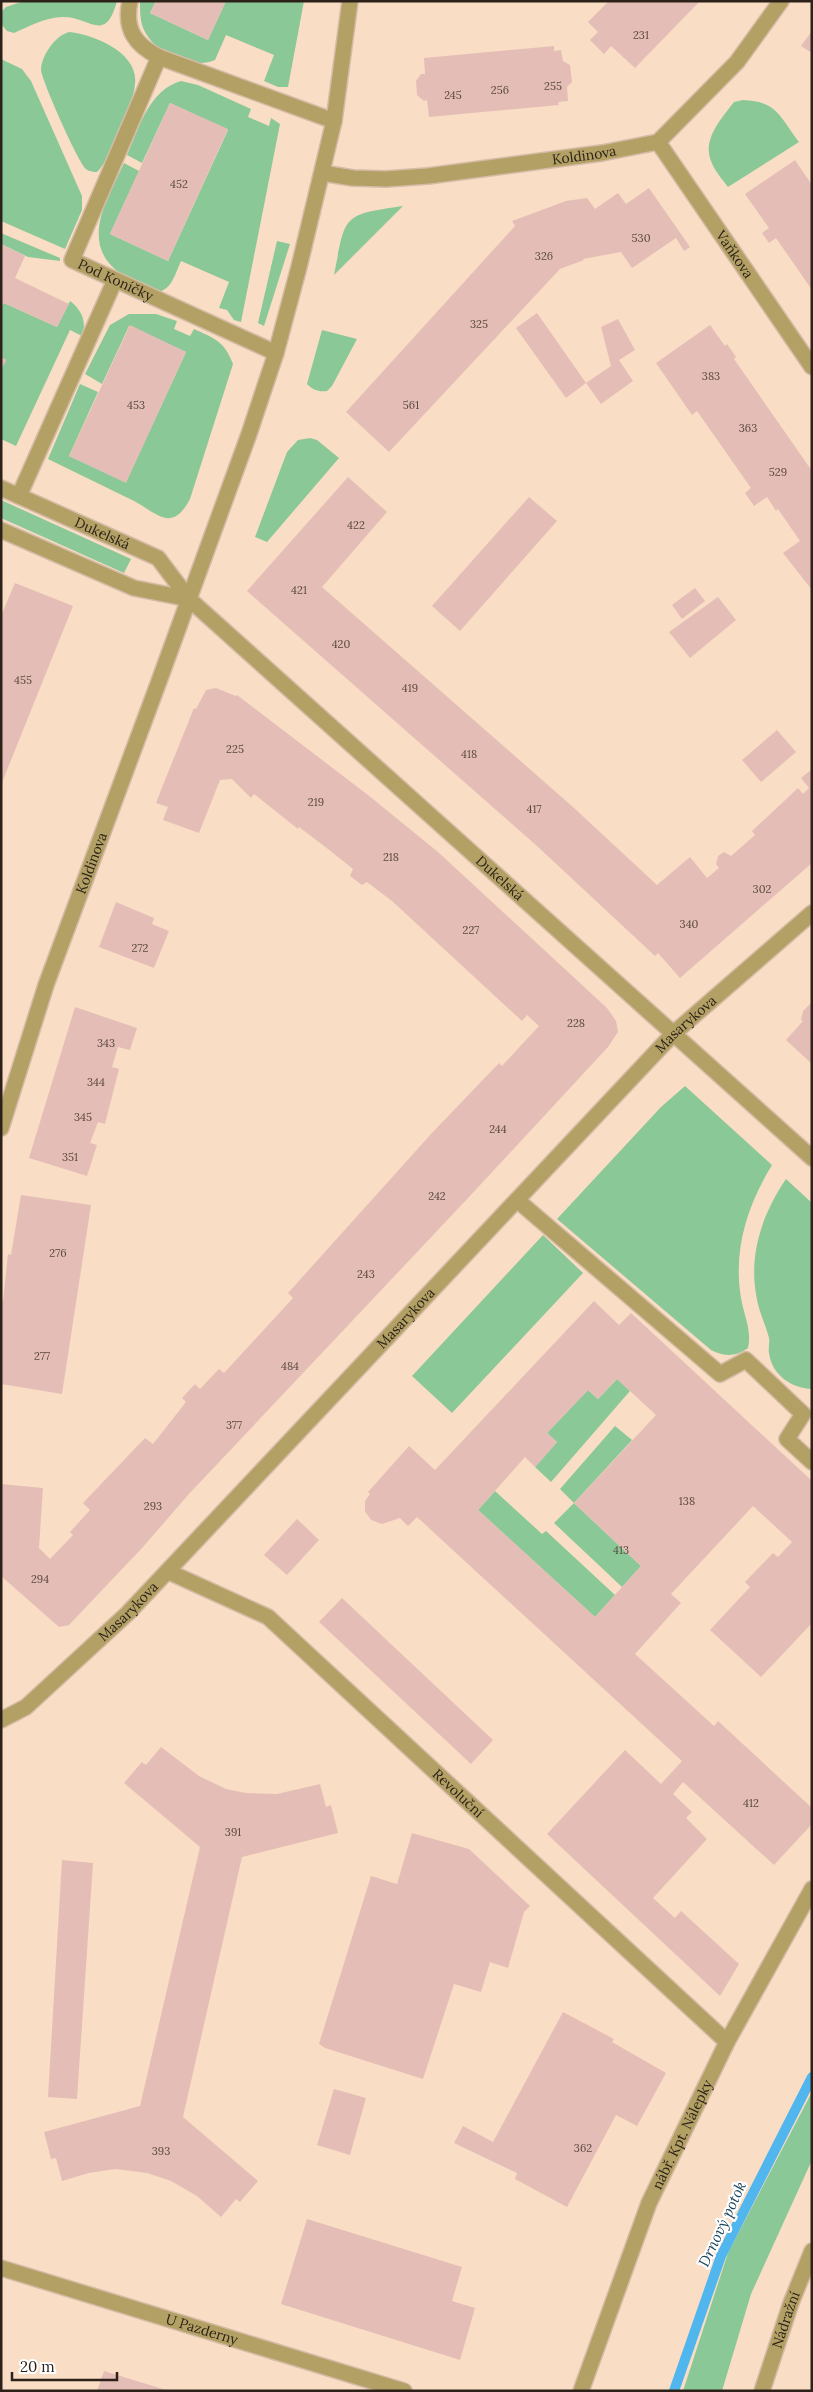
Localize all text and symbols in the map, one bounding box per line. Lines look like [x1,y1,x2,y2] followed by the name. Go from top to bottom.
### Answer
[633,28,649,42] house number: 231
[544,79,562,93] house number: 255
[491,83,509,97] house number: 256
[444,88,462,102] house number: 245
[551,141,618,169] street label: Koldinova
[170,177,188,191] house number: 452
[711,226,758,282] street label: Vaňkova
[632,231,651,245] house number: 530
[535,249,553,263] house number: 326
[75,255,157,305] street label: Pod Koníčky
[470,317,488,331] house number: 325
[702,369,720,383] house number: 383
[127,398,145,412] house number: 453
[403,398,419,412] house number: 561
[739,421,757,435] house number: 363
[769,465,787,479] house number: 529
[72,513,133,553] street label: Dukelská
[347,518,365,532] house number: 422
[291,583,307,597] house number: 421
[332,637,351,651] house number: 420
[14,673,32,687] house number: 455
[402,681,418,695] house number: 419
[226,742,244,756] house number: 225
[461,747,477,761] house number: 418
[308,795,324,809] house number: 219
[526,802,542,816] house number: 417
[72,830,111,896] street label: Koldinova
[383,850,399,864] house number: 218
[472,852,528,904] street label: Dukelská
[753,882,771,896] house number: 302
[680,917,699,931] house number: 340
[463,923,479,937] house number: 227
[132,941,149,955] house number: 272
[651,991,720,1057] street label: Masarykova
[567,1016,585,1030] house number: 228
[97,1036,115,1050] house number: 343
[87,1075,105,1089] house number: 344
[74,1110,92,1124] house number: 345
[489,1122,507,1136] house number: 244
[62,1150,78,1164] house number: 351
[428,1189,446,1203] house number: 242
[49,1246,67,1260] house number: 276
[357,1267,375,1281] house number: 243
[373,1284,439,1352] street label: Masarykova
[34,1349,50,1363] house number: 277
[281,1359,299,1373] house number: 484
[226,1418,242,1432] house number: 377
[679,1494,695,1508] house number: 138
[144,1499,162,1513] house number: 293
[613,1543,629,1557] house number: 413
[31,1572,49,1586] house number: 294
[94,1578,162,1645] street label: Masarykova
[429,1765,488,1821] street label: Revoluční
[743,1796,759,1810] house number: 412
[225,1825,241,1839] house number: 391
[648,2076,717,2192] street label: nábř. Kpt. Nálepky
[574,2141,592,2155] house number: 362
[152,2144,170,2158] house number: 393
[694,2178,750,2270] water label: Drnový potok
[768,2289,804,2351] street label: Nádražní
[163,2310,241,2349] street label: U Pazderny
[12,2350,118,2382] scale bar
[20,2357,55,2376] text: 20 m

